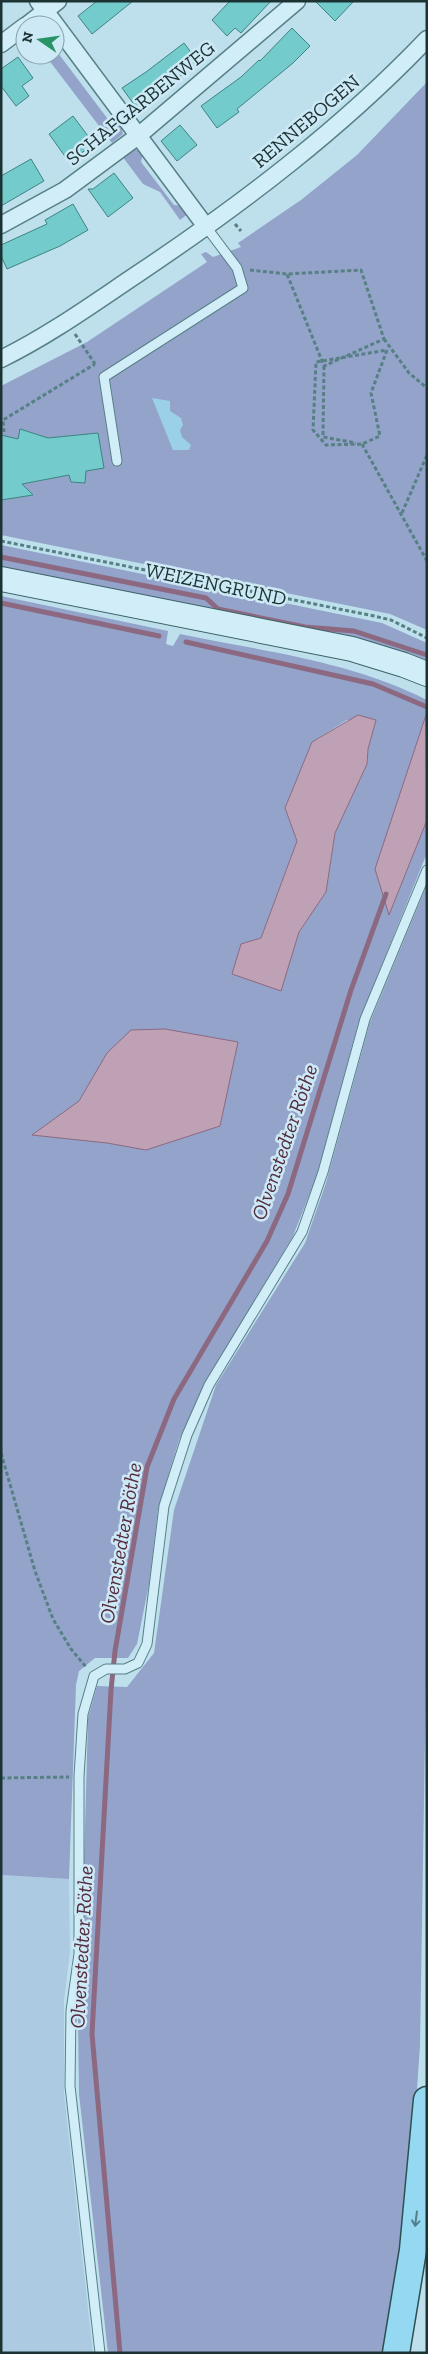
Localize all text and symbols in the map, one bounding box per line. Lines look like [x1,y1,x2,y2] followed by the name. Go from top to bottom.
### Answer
[15,15,65,65] north arrow
[18,30,37,44] text: N
[61,35,219,170] street label: SCHAFGARBENWEG
[248,69,365,173] street label: RENNEBOGEN
[143,557,289,611] street label: WEIZENGRUND
[246,1061,322,1223] water label: Olvenstedter Röthe
[94,1461,146,1625] water label: Olvenstedter Röthe
[64,1865,98,2029] water label: Olvenstedter Röthe
[411,2210,421,2226] one-way arrow

